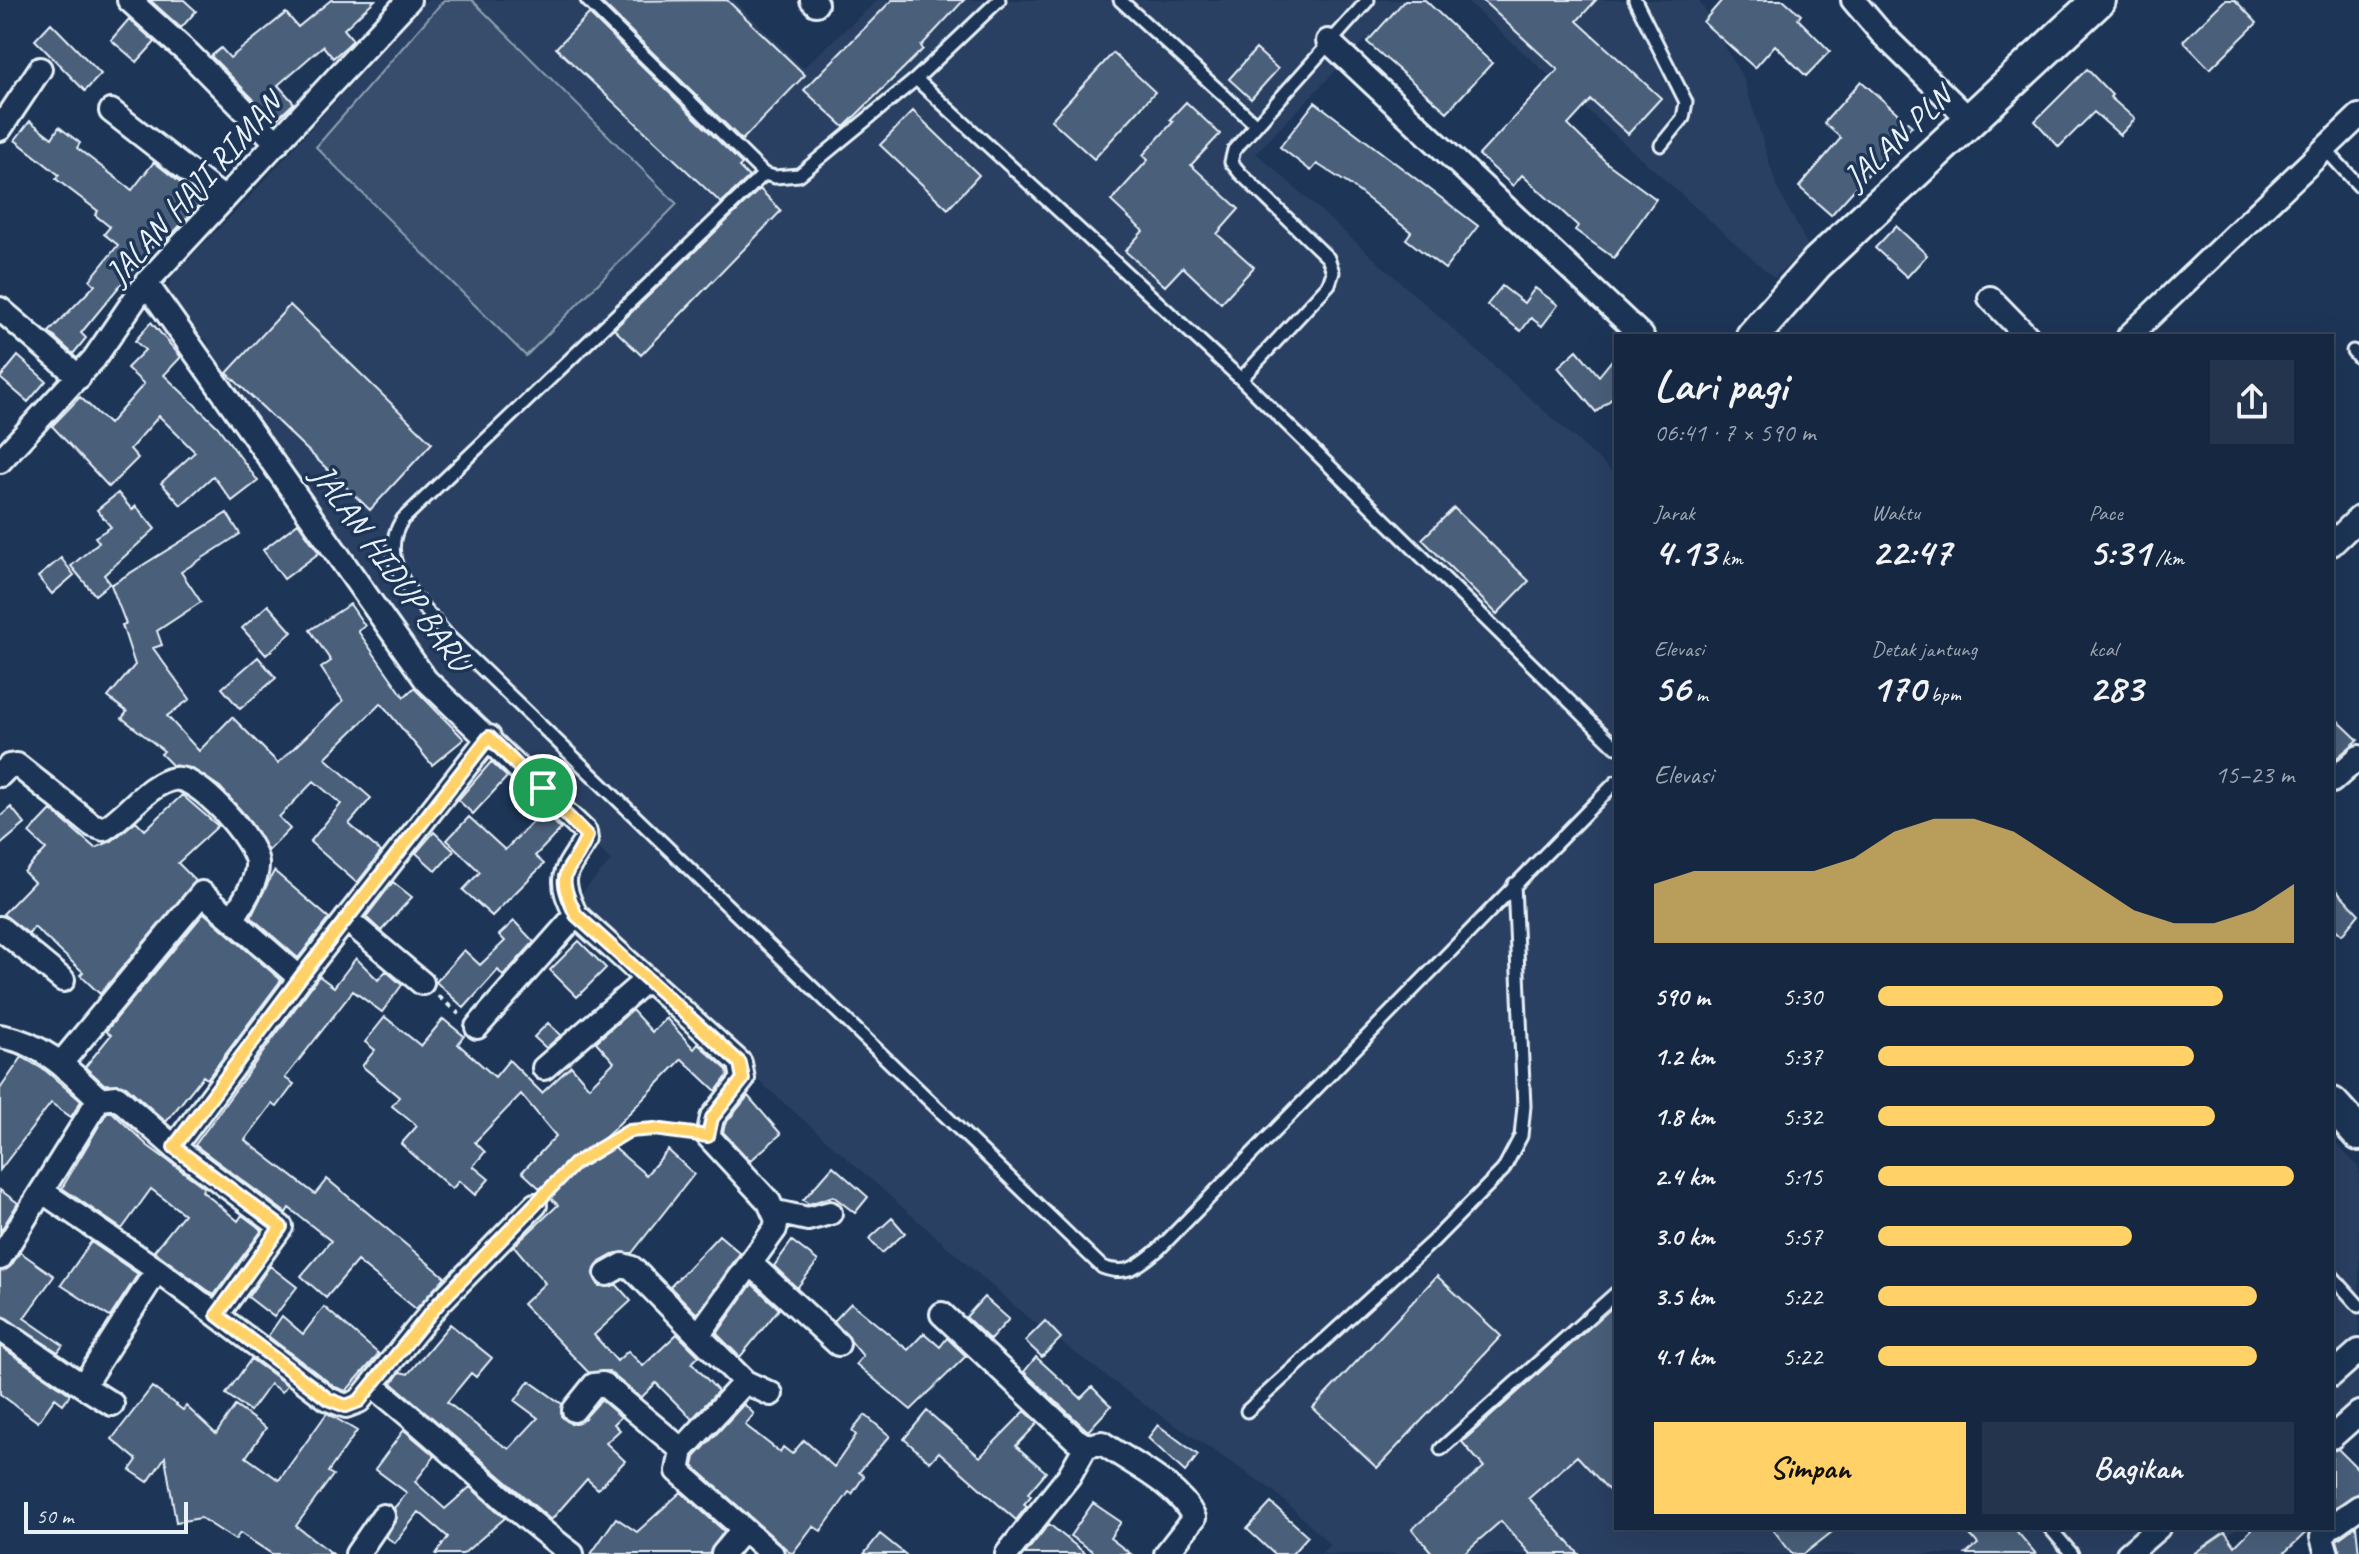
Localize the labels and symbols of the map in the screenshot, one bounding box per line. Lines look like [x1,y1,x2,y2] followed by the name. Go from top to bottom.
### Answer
[1832,73,1964,200] street label: JALAN PLN
[94,80,294,295] street label: JALAN HAJI RIMAN
[301,454,484,684] street label: JALAN HIDUP BARU
[509,754,577,822] pin
[24,1498,188,1534] scale bar

